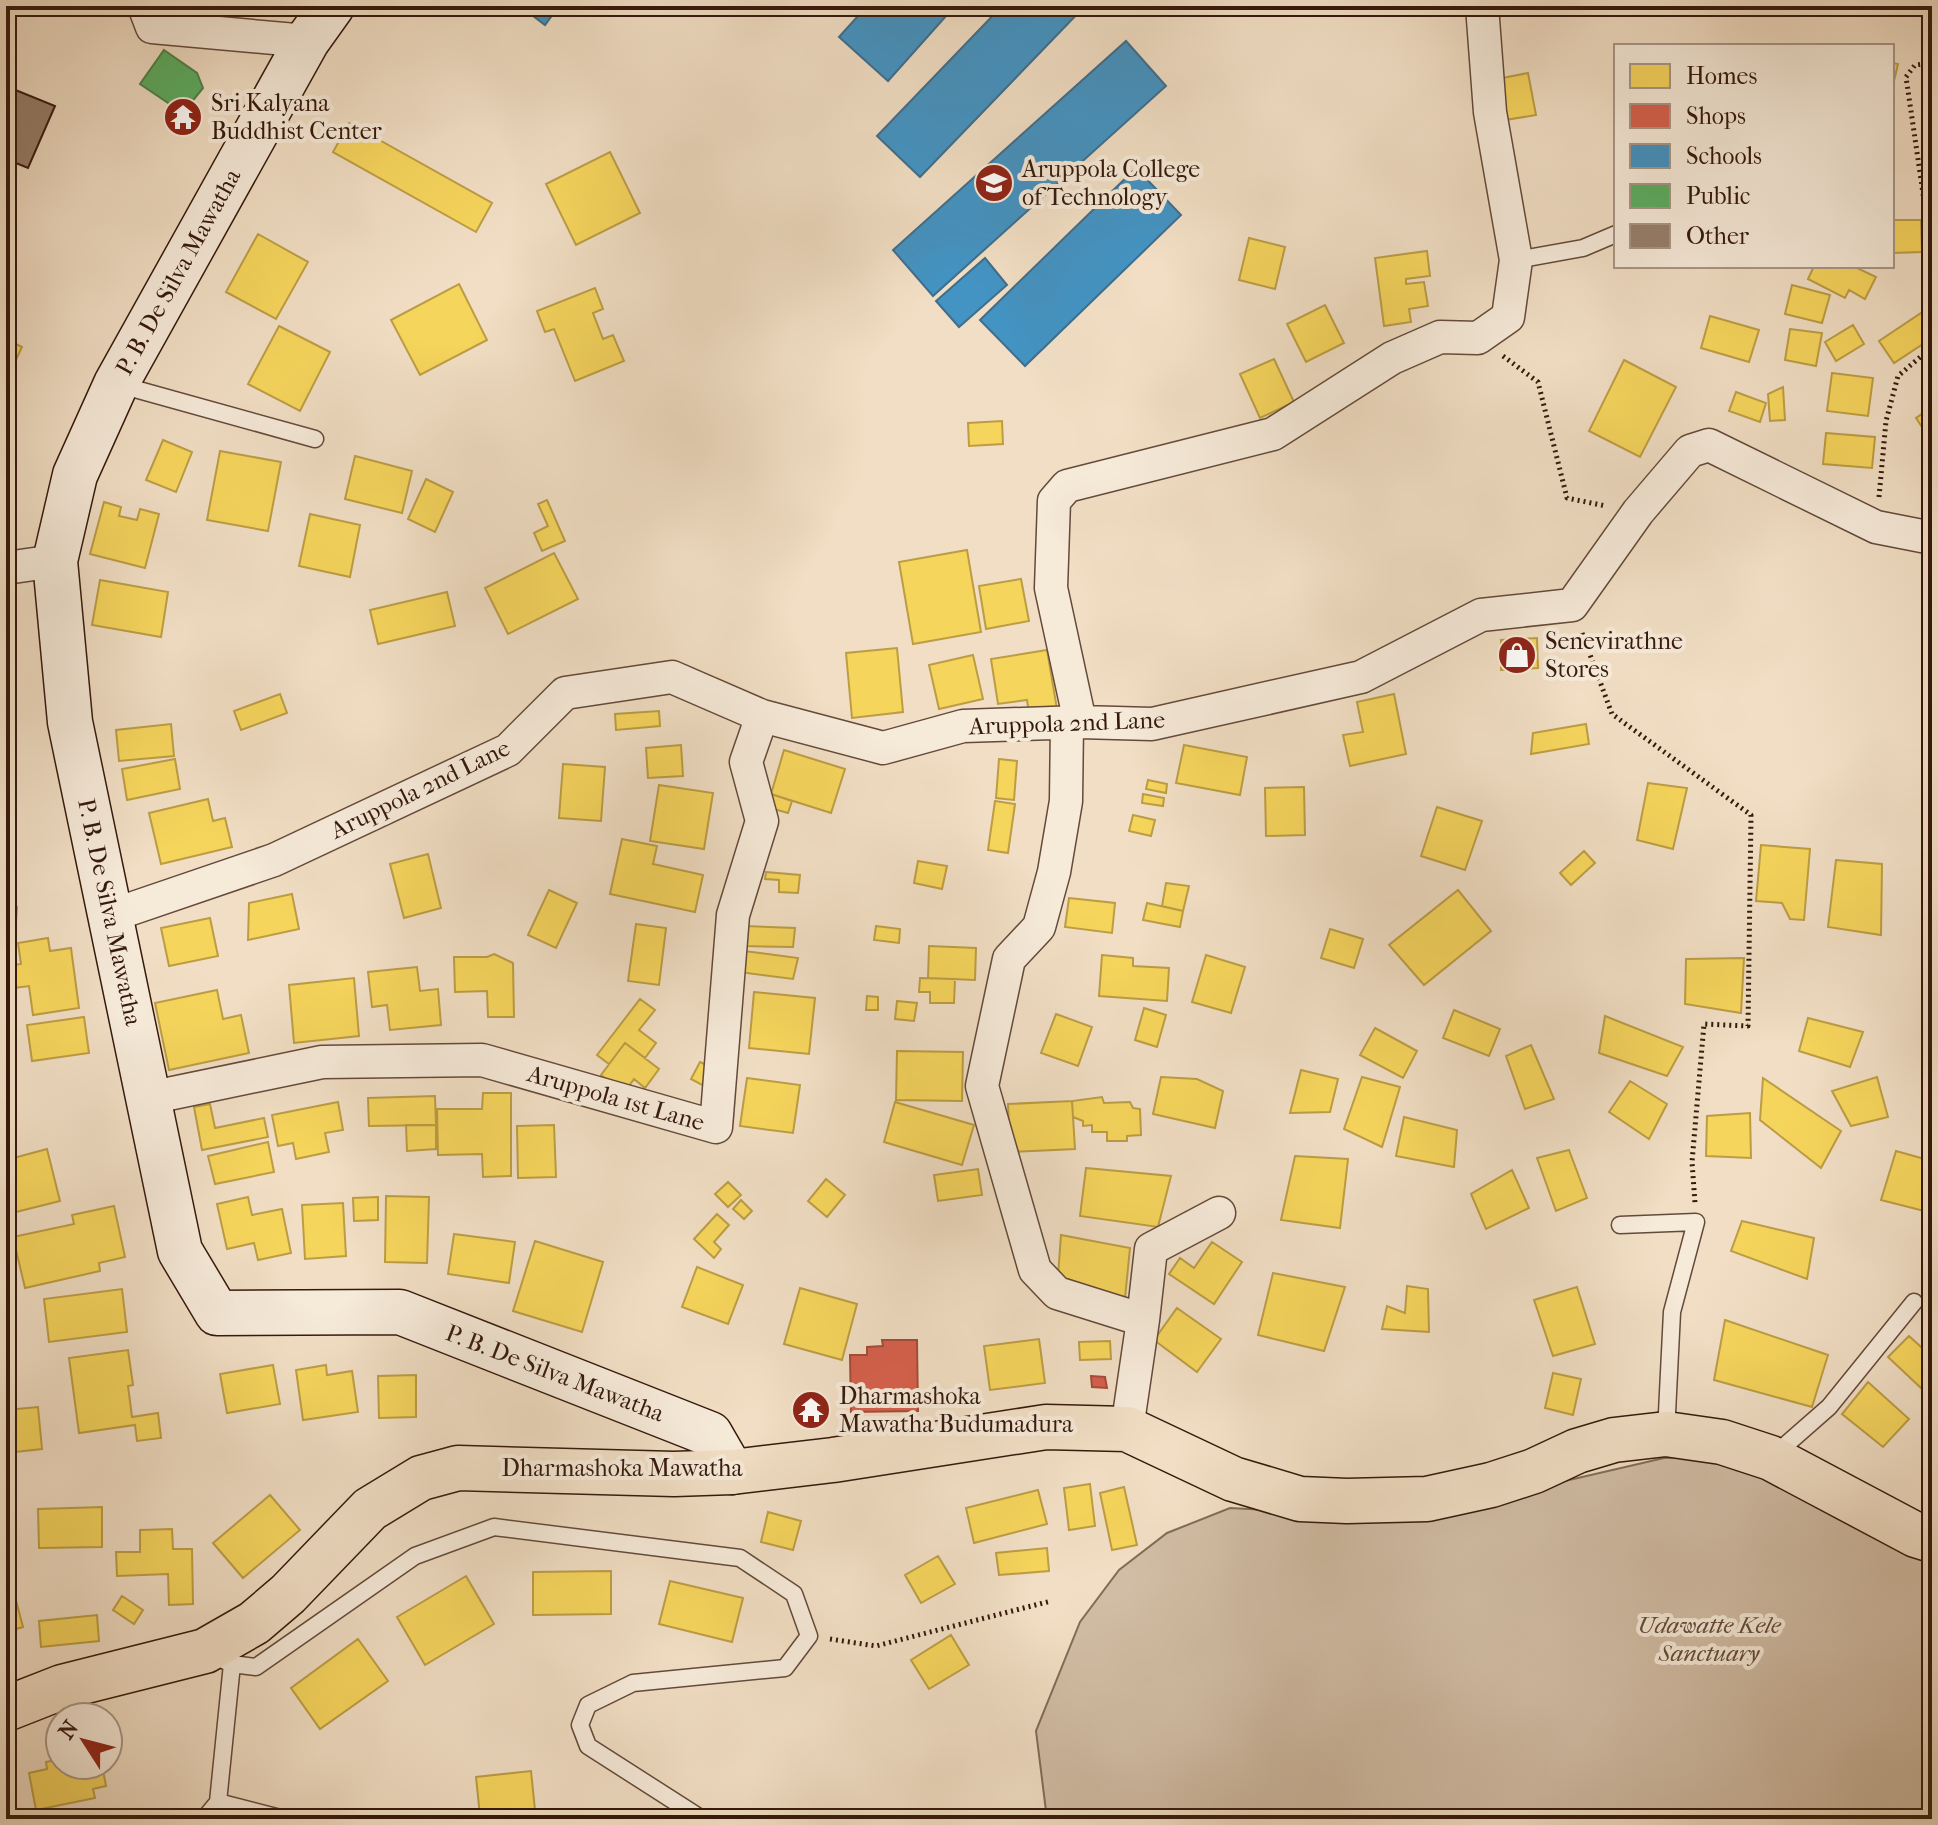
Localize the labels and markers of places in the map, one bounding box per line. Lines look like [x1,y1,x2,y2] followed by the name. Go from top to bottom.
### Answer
[211,89,383,145] place label: Sri Kalyana Buddhist Center
[162,96,204,138] temple icon: Sri Kalyana Buddhist Center
[1021,155,1200,211] place label: Aruppola College of Technology
[973,162,1015,204] school or university icon: Aruppola College of Technology
[1545,627,1683,683] place label: Senevirathne Stores
[1496,634,1538,676] shop icon: Senevirathne Stores
[839,1382,1074,1438] place label: Dharmashoka Mawatha Budumadura
[790,1389,832,1431] temple icon: Dharmashoka Mawatha Budumadura

